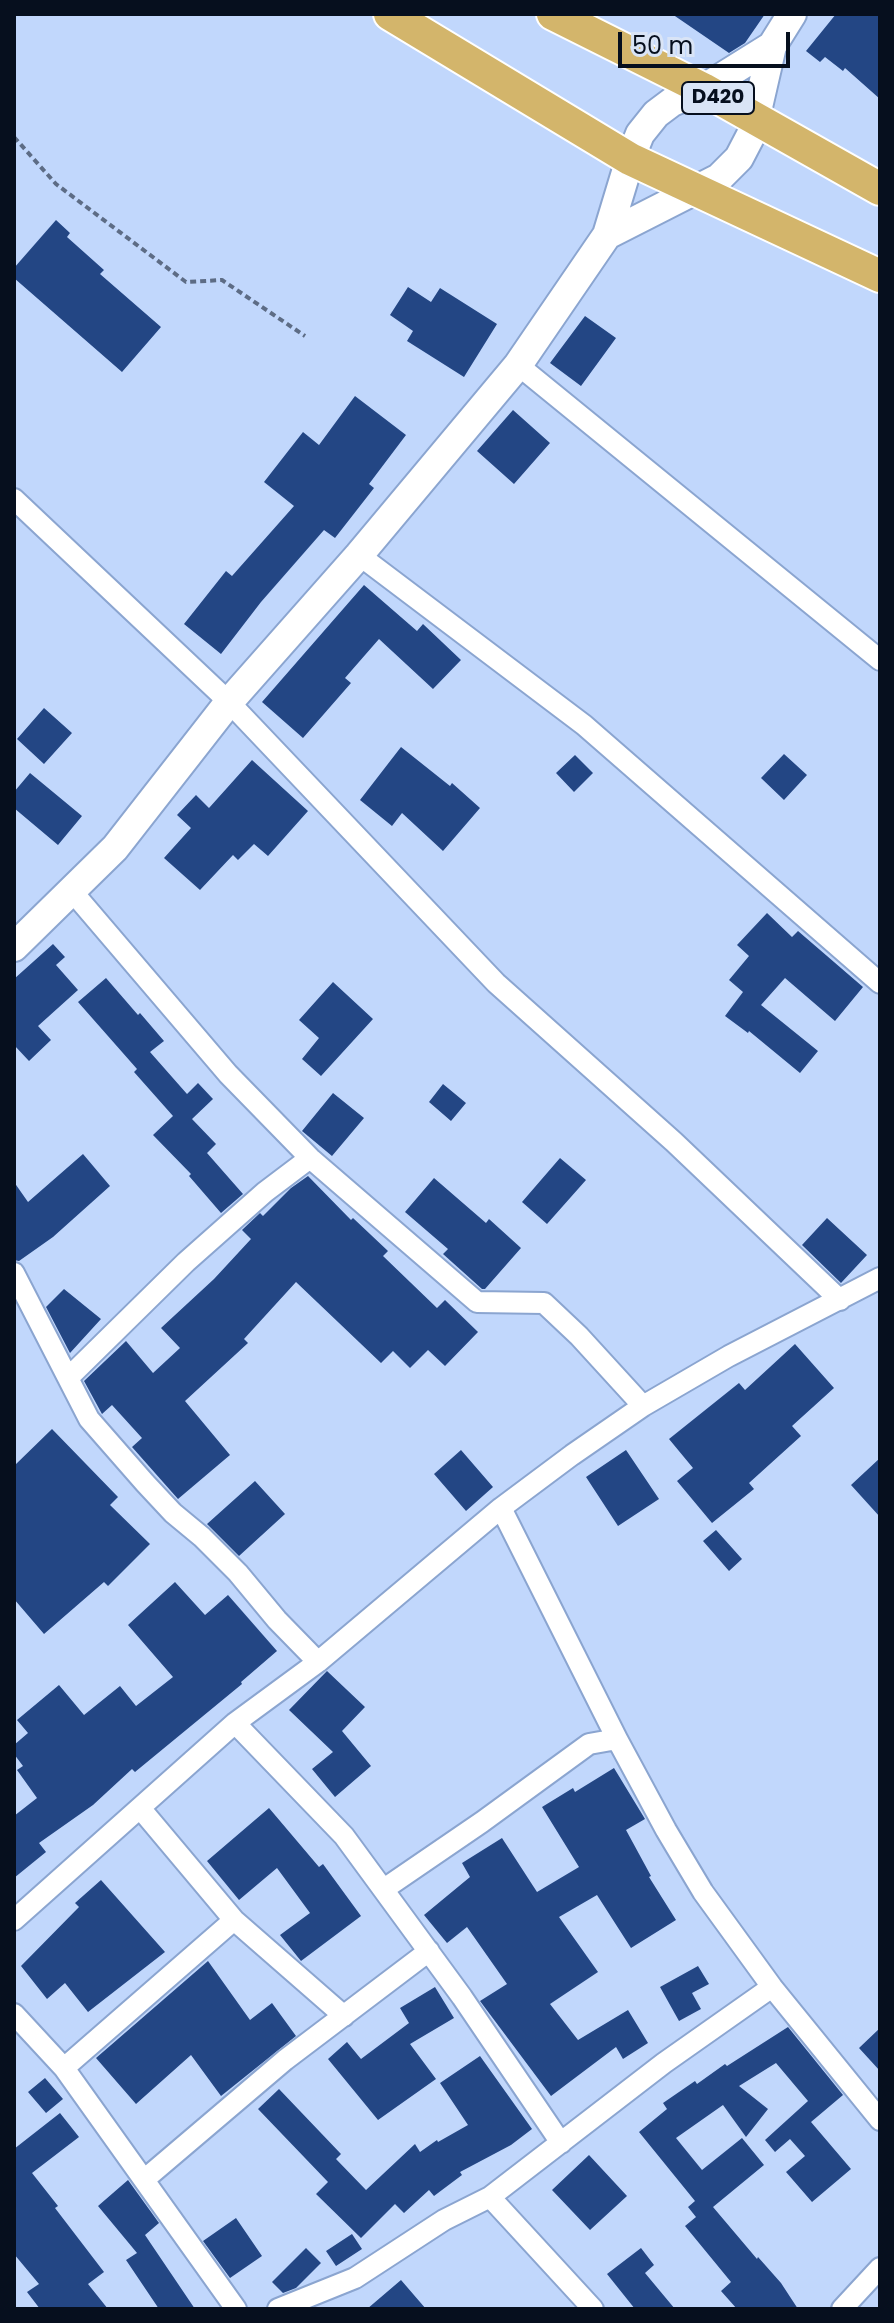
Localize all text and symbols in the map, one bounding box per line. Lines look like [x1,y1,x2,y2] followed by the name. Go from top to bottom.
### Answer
[622,16,794,66] scale bar
[632,29,693,62] text: 50 m
[682,82,754,114] road number: D420

